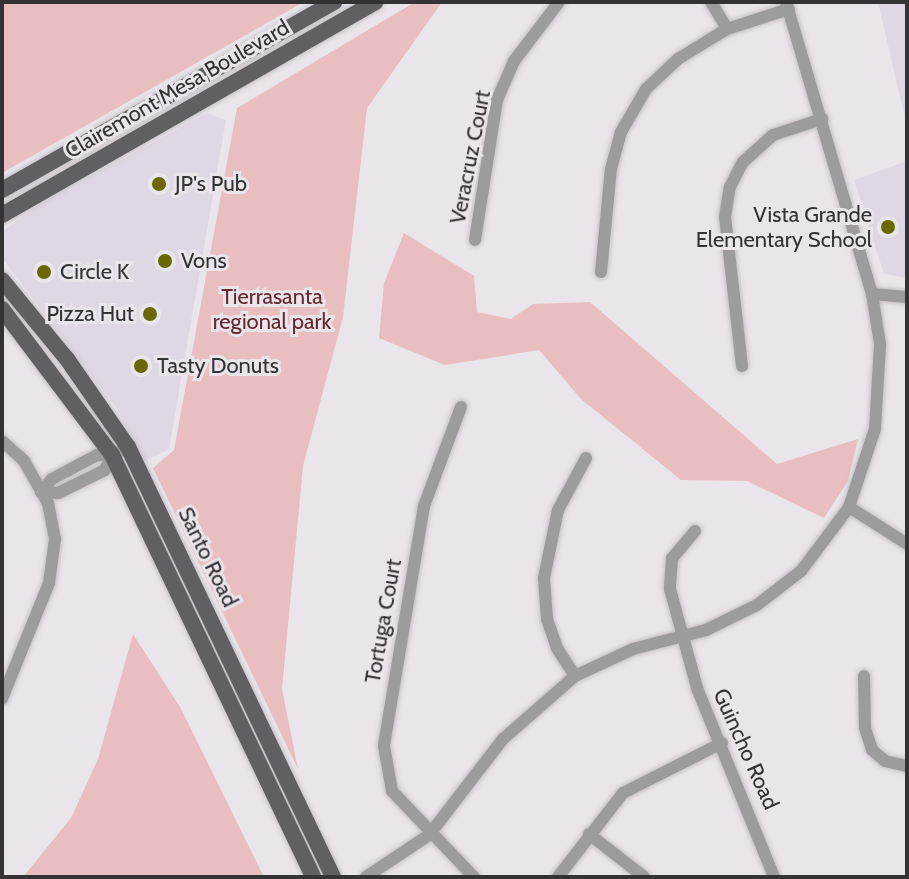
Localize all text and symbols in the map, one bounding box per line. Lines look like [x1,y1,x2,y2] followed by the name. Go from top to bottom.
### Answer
[60,14,294,164] street label: Clairemont Mesa Boulevard
[444,88,496,226] street label: Veracruz Court
[175,171,247,197] place label: JP's Pub
[150,175,168,193] marker: JP's Pub
[696,201,872,252] place label: Vista Grande Elementary School
[879,218,897,236] marker: Vista Grande Elementary School
[181,248,227,274] place label: Vons
[156,252,174,270] marker: Vons
[60,259,129,285] place label: Circle K
[35,263,53,281] marker: Circle K
[213,283,331,334] park label: Tierrasanta regional park
[46,301,134,327] place label: Pizza Hut
[141,305,159,323] marker: Pizza Hut
[157,353,279,379] place label: Tasty Donuts
[132,357,150,375] marker: Tasty Donuts
[173,503,243,611] street label: Santo Road
[359,557,407,685] street label: Tortuga Court
[708,684,784,814] street label: Guincho Road

